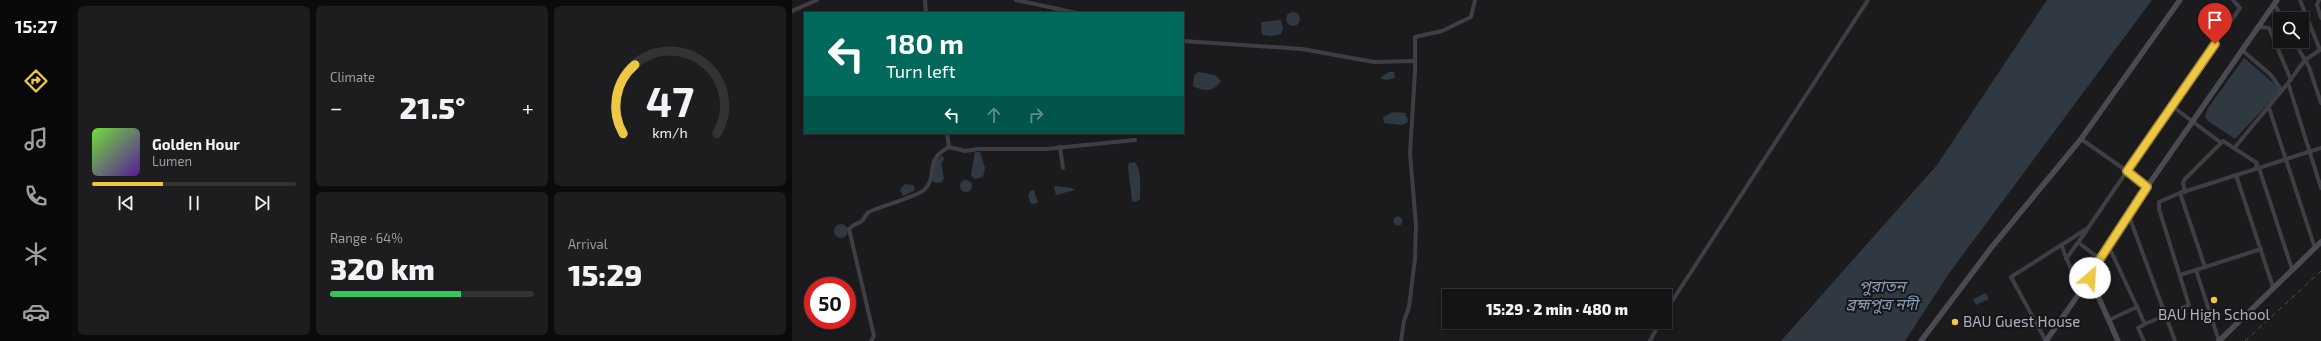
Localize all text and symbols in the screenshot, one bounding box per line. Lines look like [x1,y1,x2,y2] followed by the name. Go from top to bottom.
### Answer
[2198,3,2232,44] pin
[2204,9,2226,31] icon: arrive
[2273,12,2309,48] map controls
[2273,12,2309,48] button: search
[15,15,57,37] text: 15:27
[886,26,964,60] text: 180 m
[820,28,872,80] icon: left
[886,60,956,82] text: Turn left
[22,67,50,95] icon: directions
[330,69,375,85] text: Climate
[646,75,694,125] text: 47
[400,89,465,125] text: 21.5°
[330,94,343,120] text: −
[522,94,534,120] text: +
[941,104,963,126] icon: left
[983,104,1005,126] icon: ahead
[1025,104,1047,126] icon: right
[652,124,688,141] text: km/h
[22,125,50,153] icon: music
[152,135,240,153] text: Golden Hour
[152,153,192,169] text: Lumen
[22,182,50,210] icon: phone
[115,192,137,214] icon: previous
[183,192,205,214] icon: pause
[251,192,273,214] icon: next
[330,230,403,246] text: Range · 64%
[568,236,608,252] text: Arrival
[22,240,50,268] icon: climate
[330,250,435,286] text: 320 km
[568,256,642,292] text: 15:29
[2069,257,2111,299] position arrow
[1846,276,1921,314] water label: পুরাতন ব্রহ্মপুত্র নদী
[804,277,856,329] speed limit sign: 50
[2209,295,2219,305] marker: BAU High School
[22,298,50,326] icon: car
[1486,300,1628,318] text: 15:29 · 2 min · 480 m
[2158,305,2271,323] place label: BAU High School
[1963,312,2080,330] place label: BAU Guest House
[1950,317,1960,327] marker: BAU Guest House

